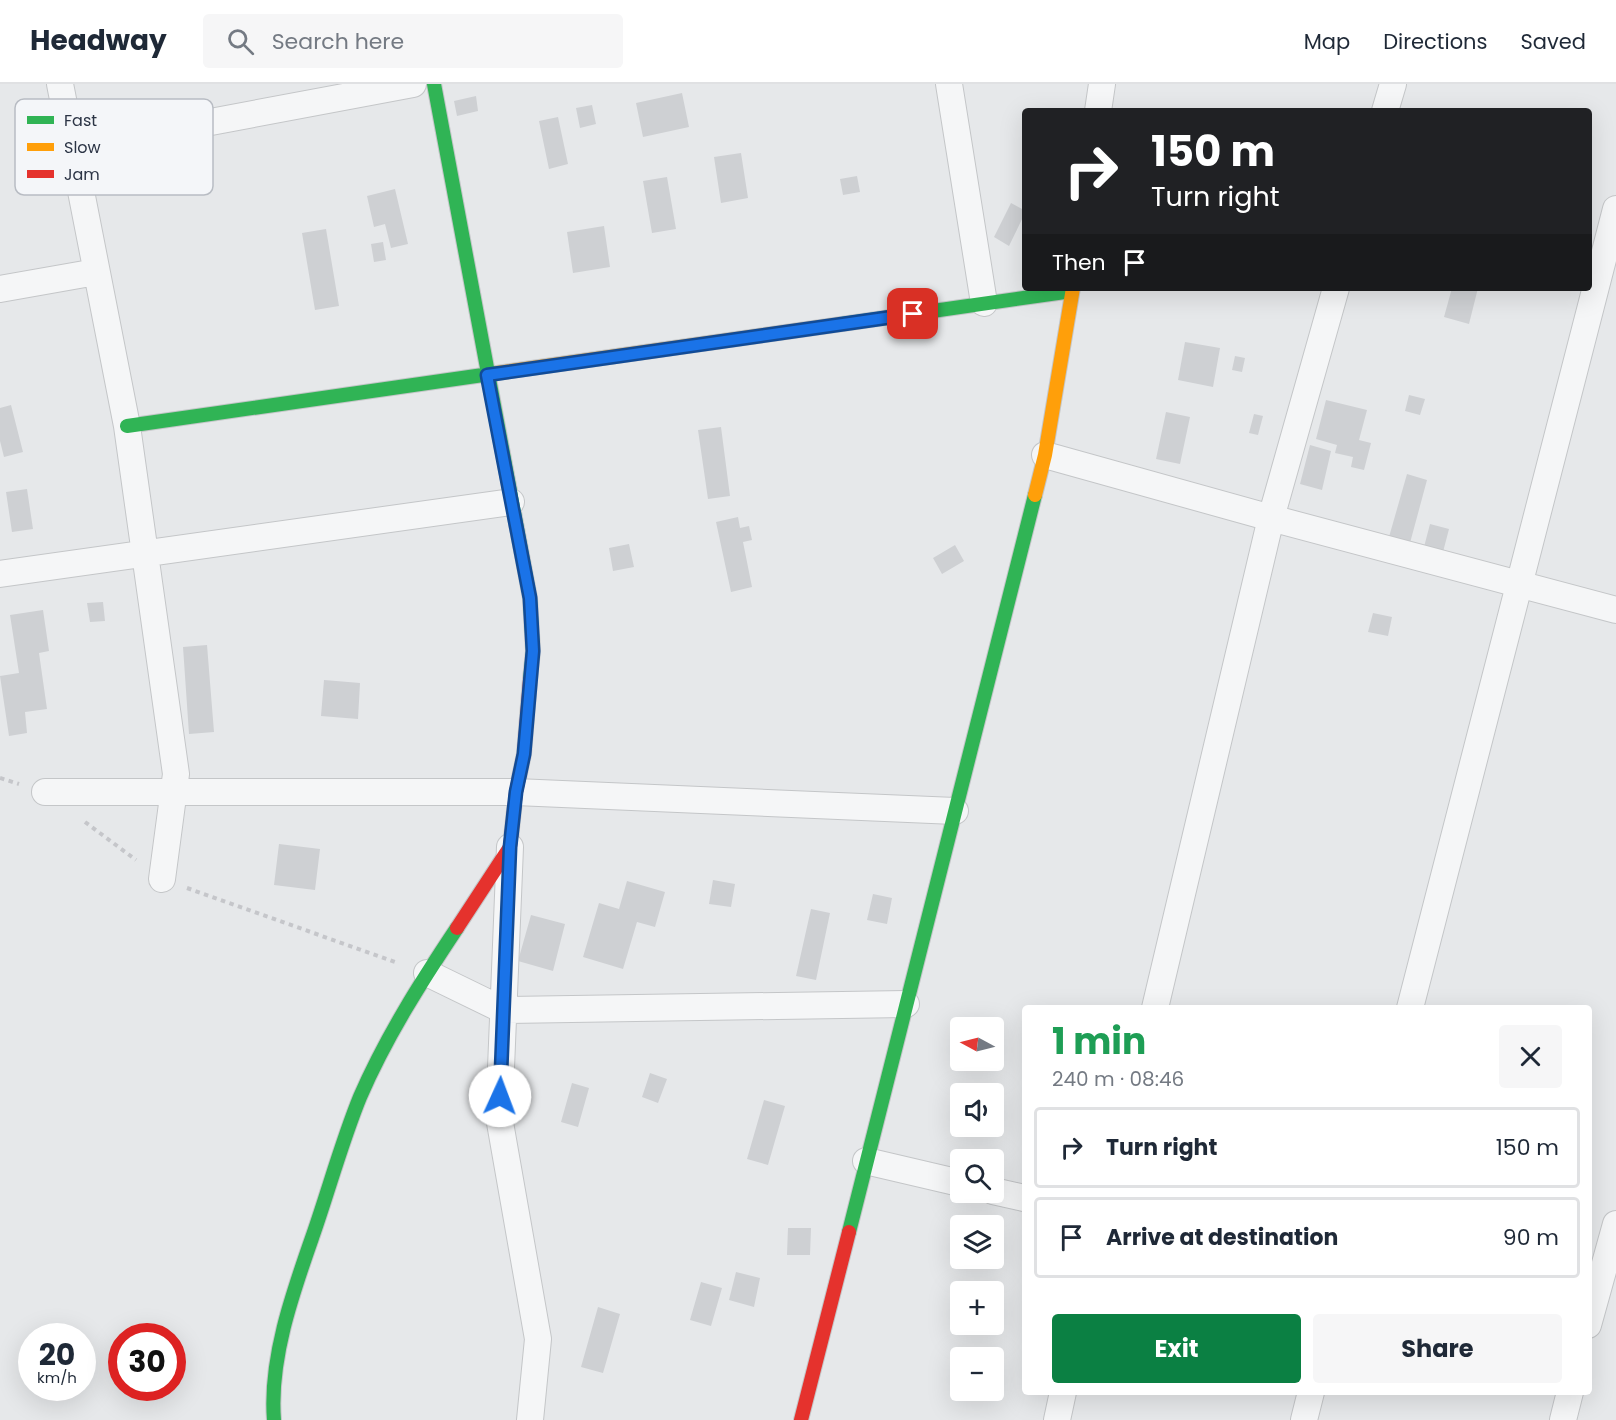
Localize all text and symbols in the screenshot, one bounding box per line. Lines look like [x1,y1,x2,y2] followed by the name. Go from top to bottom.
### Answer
[203,14,623,68] search box
[30,21,167,60] text: Headway
[224,25,257,58] icon: search
[272,26,404,57] text: Search here
[1304,27,1350,56] text: Map
[1383,27,1487,56] text: Directions
[1520,27,1586,56] text: Saved
[15,99,213,195] legend
[64,109,97,132] text: Fast
[1151,122,1275,181] text: 150 m
[1052,132,1130,210] icon: right
[64,136,101,159] text: Slow
[64,163,100,186] text: Jam
[1151,178,1280,215] text: Turn right
[1118,246,1151,279] icon: arrive
[1052,247,1106,278] text: Then
[887,288,938,339] pin
[896,297,929,330] icon: arrive
[1052,1016,1146,1067] text: 1 min
[950,1017,1004,1071] north arrow
[950,1017,1004,1401] map controls
[1499,1025,1562,1088] button: close
[468,1064,532,1128] position arrow
[1052,1065,1184,1093] text: 240 m · 08:46
[950,1083,1004,1137] button: sound
[1055,1131,1088,1164] icon: right
[1106,1132,1217,1163] text: Turn right
[1496,1132,1559,1163] text: 150 m
[950,1149,1004,1203] button: search
[950,1215,1004,1269] button: layers
[1055,1221,1088,1254] icon: arrive
[1106,1222,1338,1253] text: Arrive at destination
[1503,1222,1559,1253] text: 90 m
[950,1281,1004,1335] button: +
[1052,1314,1301,1383] button: Exit
[1313,1314,1562,1383] button: Share
[108,1323,186,1401] speed limit sign: 30
[39,1333,75,1376] text: 20
[950,1347,1004,1401] button: −
[37,1367,77,1388] text: km/h

